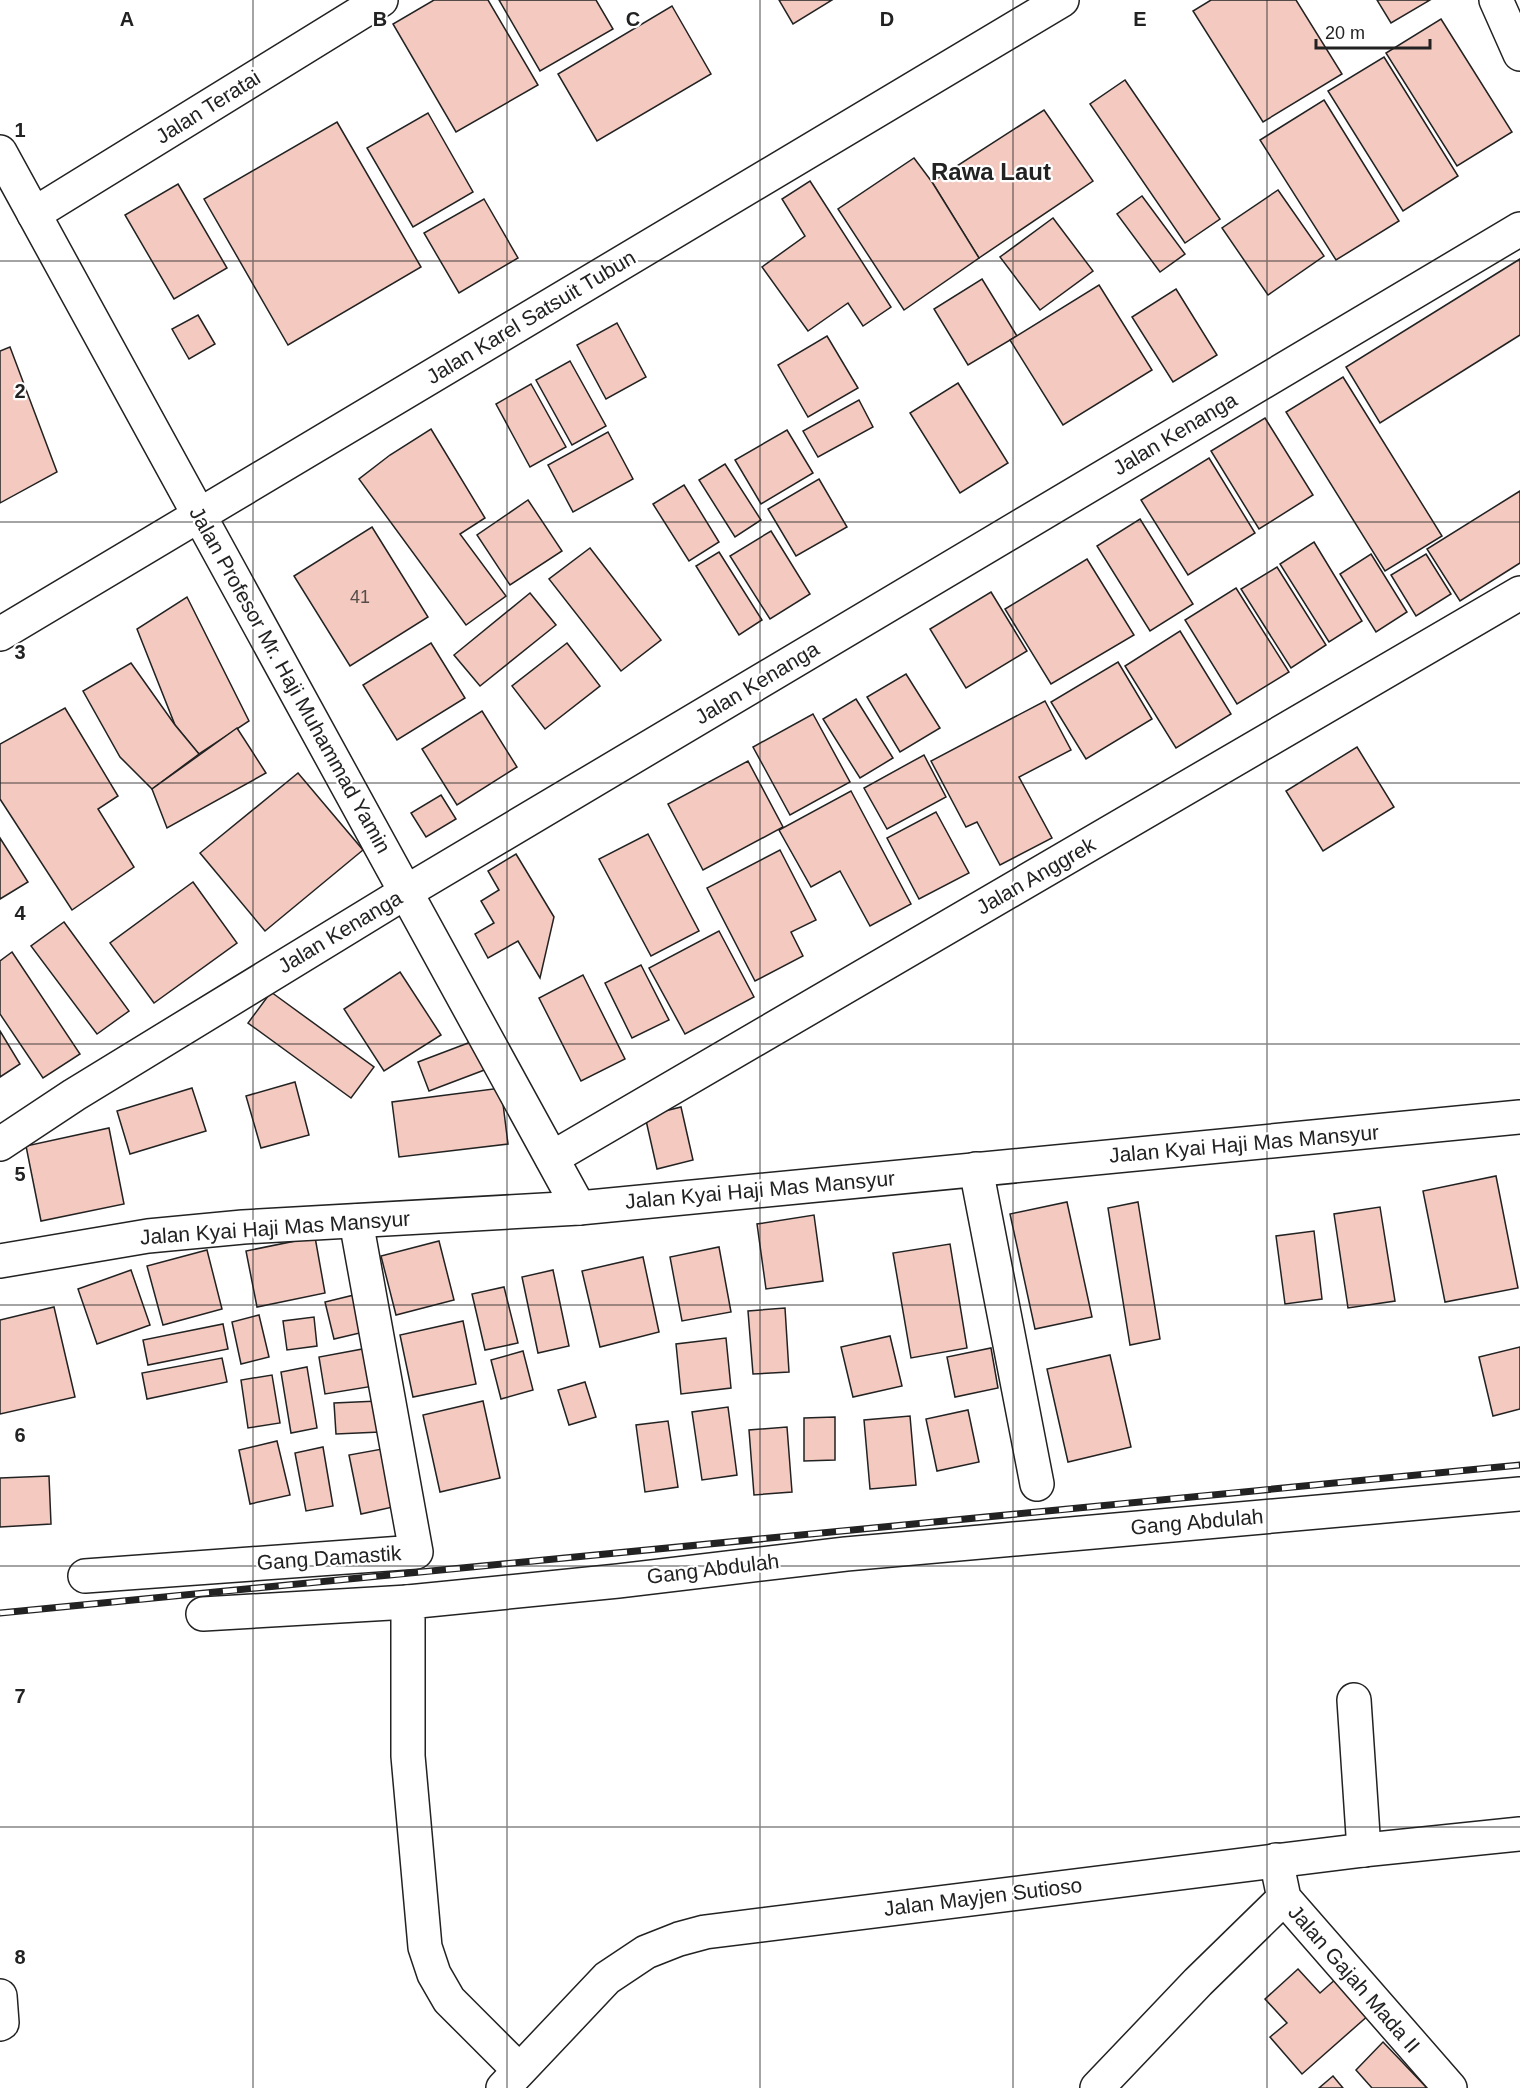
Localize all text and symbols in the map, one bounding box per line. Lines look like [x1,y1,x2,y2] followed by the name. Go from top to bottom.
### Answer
[120,8,134,30] text: A
[373,8,387,30] text: B
[626,8,640,30] text: C
[880,8,894,30] text: D
[1133,8,1147,30] text: E
[1316,12,1430,50] scale bar
[1325,23,1365,43] text: 20 m
[151,65,264,148] street label: Jalan Teratai
[14,119,26,141] text: 1
[931,158,1051,185] district label: Rawa Laut
[422,245,639,388] street label: Jalan Karel Satsuit Tubun
[14,380,26,402] text: 2
[1109,387,1241,480] street label: Jalan Kenanga
[185,503,396,857] street label: Jalan Profesor Mr. Haji Muhammad Yamin
[350,587,370,607] house number: 41
[691,636,823,729] street label: Jalan Kenanga
[14,641,26,663] text: 3
[972,832,1100,919] street label: Jalan Anggrek
[274,885,406,978] street label: Jalan Kenanga
[14,902,26,924] text: 4
[1108,1120,1380,1167] street label: Jalan Kyai Haji Mas Mansyur
[14,1163,26,1185] text: 5
[624,1166,896,1213] street label: Jalan Kyai Haji Mas Mansyur
[139,1207,411,1248] street label: Jalan Kyai Haji Mas Mansyur
[14,1424,26,1446] text: 6
[1130,1504,1264,1539] street label: Gang Abdulah
[256,1541,402,1574] street label: Gang Damastik
[645,1549,780,1588] street label: Gang Abdulah
[14,1685,26,1707] text: 7
[882,1873,1083,1920] street label: Jalan Mayjen Sutioso
[1284,1900,1425,2057] street label: Jalan Gajah Mada II
[14,1946,26,1968] text: 8

